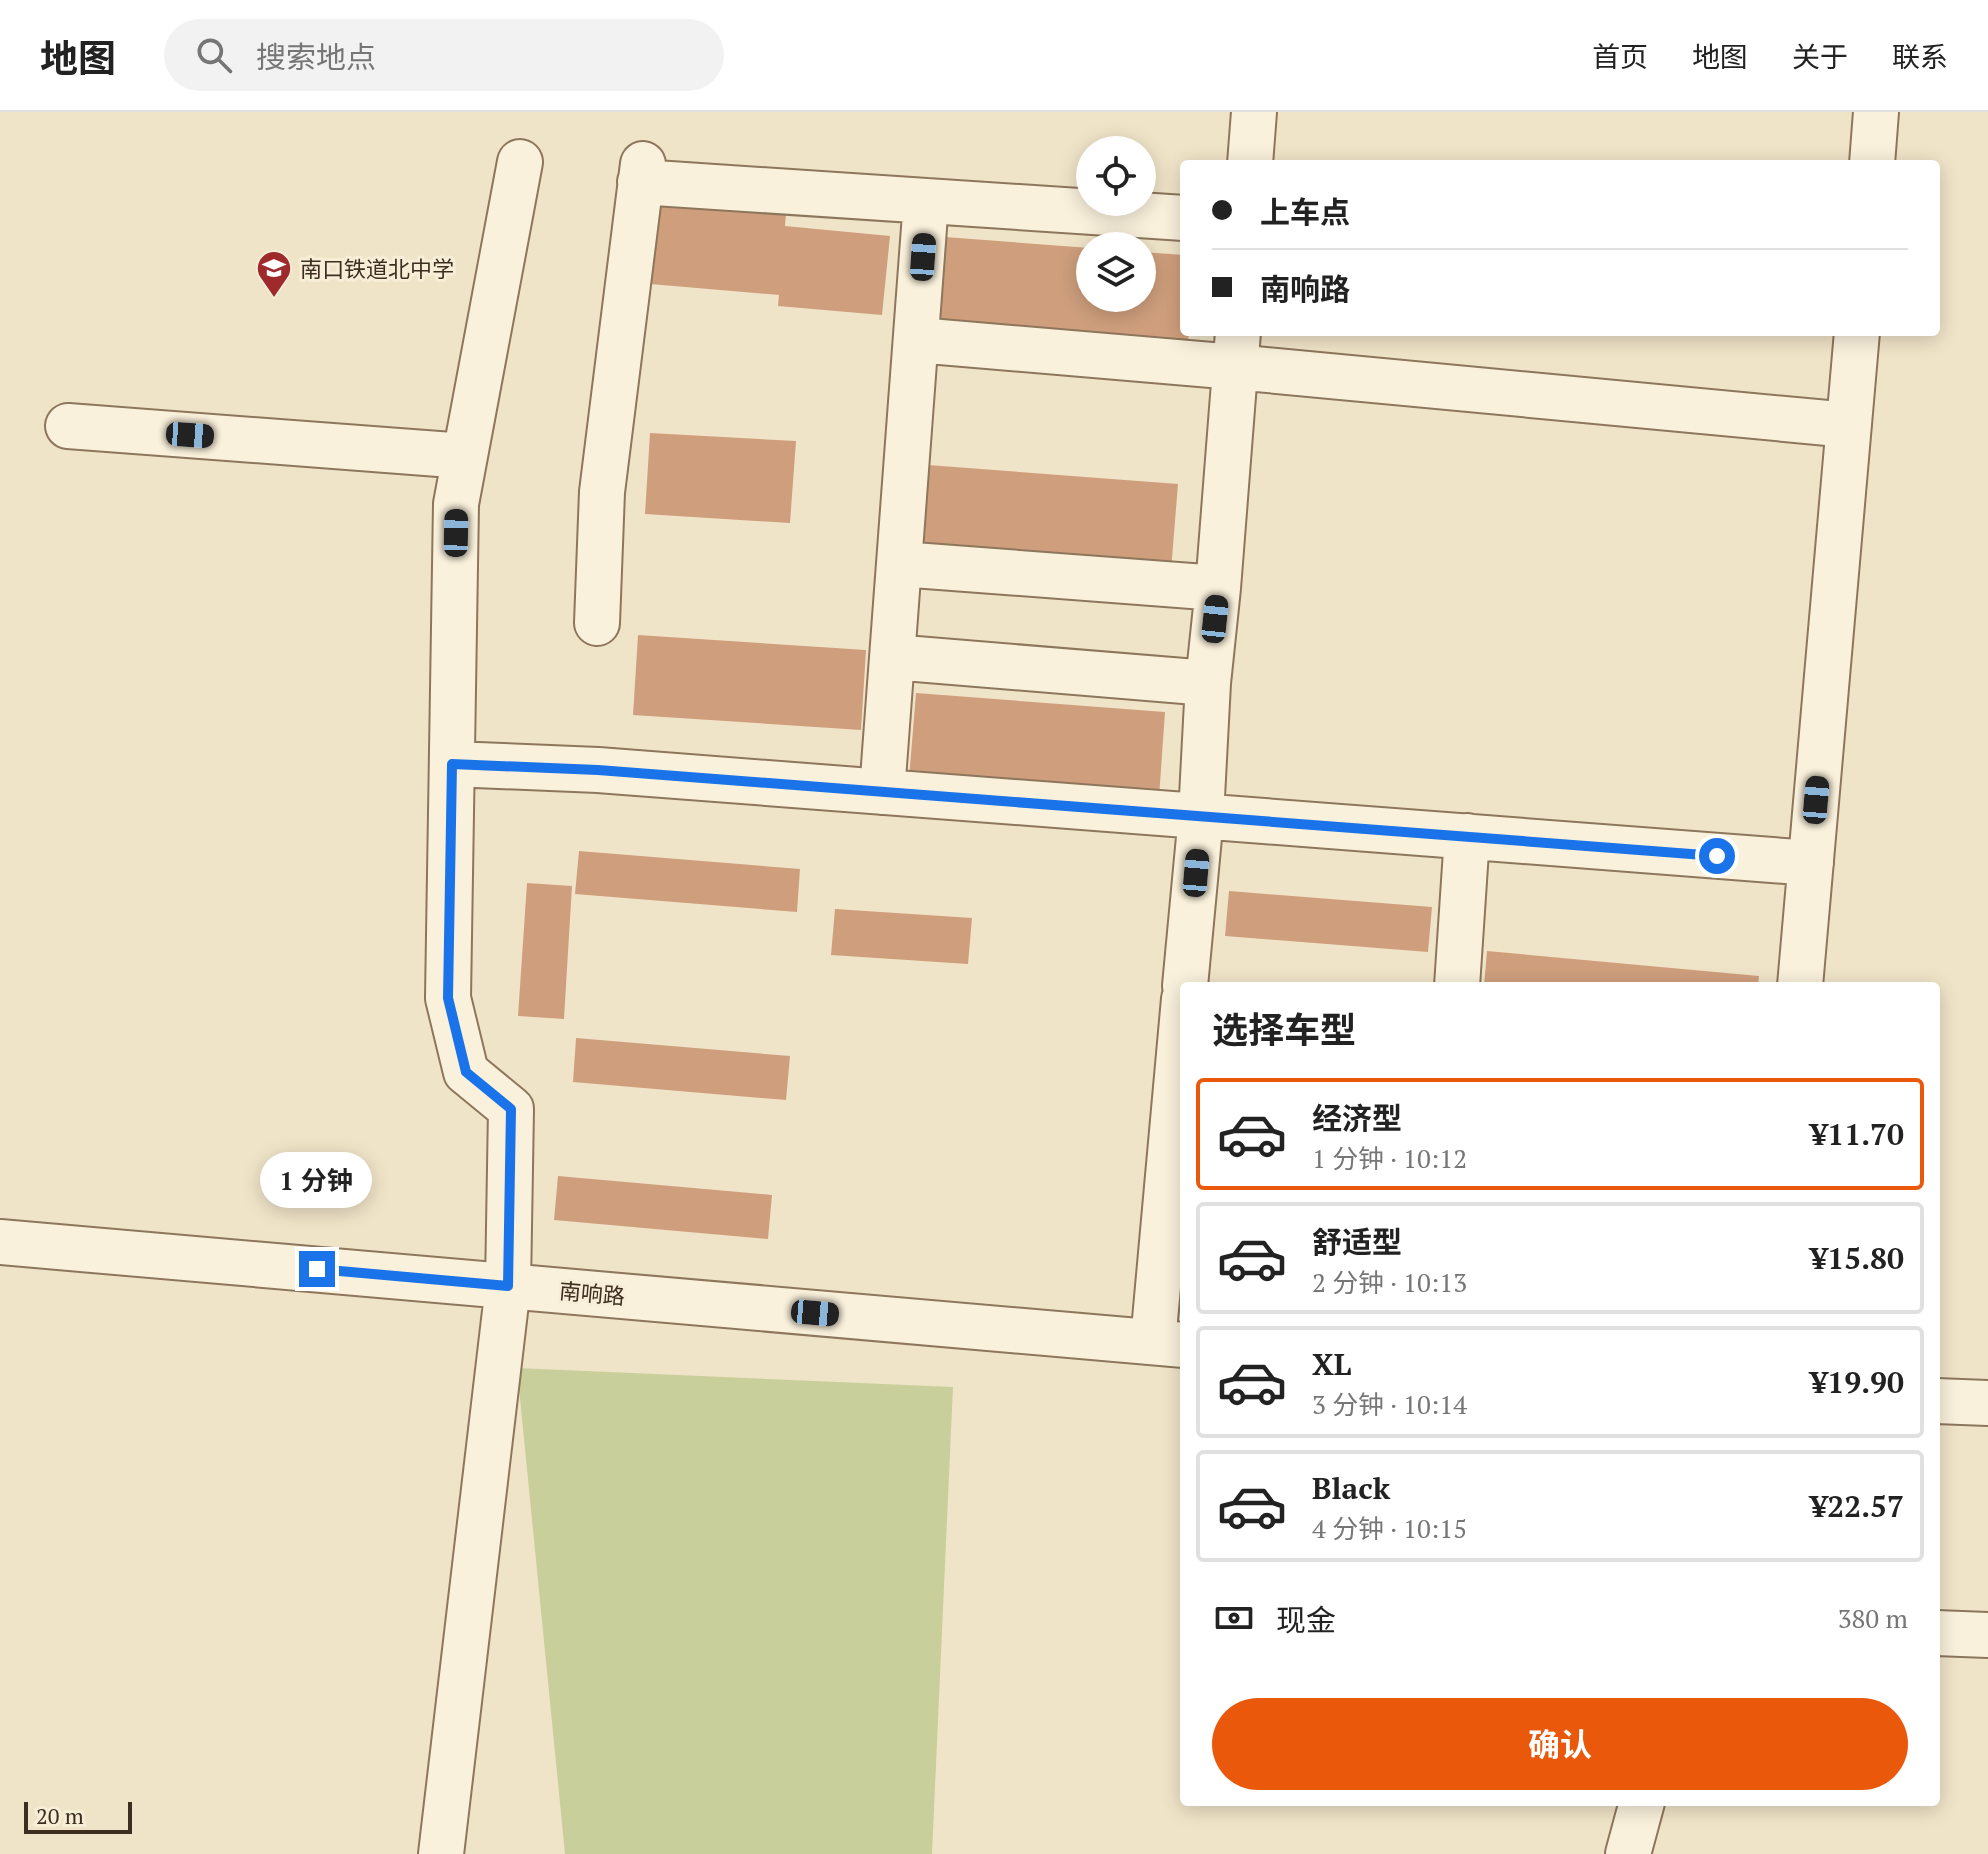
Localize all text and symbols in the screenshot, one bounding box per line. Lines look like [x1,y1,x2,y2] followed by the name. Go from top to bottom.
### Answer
[164,19,724,91] search box
[40,33,116,83] text: 地图
[192,33,236,77] icon: search
[256,37,376,77] text: 搜索地点
[1592,38,1648,75] text: 首页
[1692,38,1748,75] text: 地图
[1792,38,1848,75] text: 关于
[1892,38,1948,75] text: 联系
[1076,136,1156,312] map controls
[1076,136,1156,216] button: locate
[1260,192,1350,232] text: 上车点
[909,232,937,282] car
[1076,232,1156,312] button: layers
[255,249,293,299] school or university icon: 南口铁道北中学
[300,254,454,283] place label: 南口铁道北中学
[1260,269,1350,309] text: 南响路
[165,421,215,449] car
[444,509,468,557] car
[1201,594,1229,644] car
[1802,775,1830,825] car
[1699,838,1735,874] route start
[1182,848,1210,898] car
[1212,1006,1356,1053] text: 选择车型
[1216,1098,1288,1170] icon: car
[1312,1098,1402,1138] text: 经济型
[1810,1114,1904,1154] text: ¥11.70
[1312,1141,1467,1175] text: 1 分钟 · 10:12
[261,1153,373,1209] callout: 1 分钟
[279,1163,353,1197] text: 1 分钟
[1216,1222,1288,1294] icon: car
[1312,1222,1402,1262] text: 舒适型
[1810,1238,1904,1278] text: ¥15.80
[299,1251,335,1287] route end
[1312,1265,1467,1299] text: 2 分钟 · 10:13
[558,1276,626,1310] street label: 南响路
[790,1299,840,1327] car
[1312,1344,1351,1384] text: XL
[1216,1346,1288,1418] icon: car
[1810,1362,1904,1402] text: ¥19.90
[1312,1387,1467,1421] text: 3 分钟 · 10:14
[1312,1468,1390,1508] text: Black
[1216,1470,1288,1542] icon: car
[1810,1486,1904,1526] text: ¥22.57
[1312,1511,1467,1545] text: 4 分钟 · 10:15
[1212,1596,1256,1640] icon: cash
[1276,1600,1336,1640] text: 现金
[1838,1601,1908,1635] text: 380 m
[1212,1698,1908,1790] button: 确认
[24,1798,132,1834] scale bar
[36,1801,84,1830] text: 20 m

